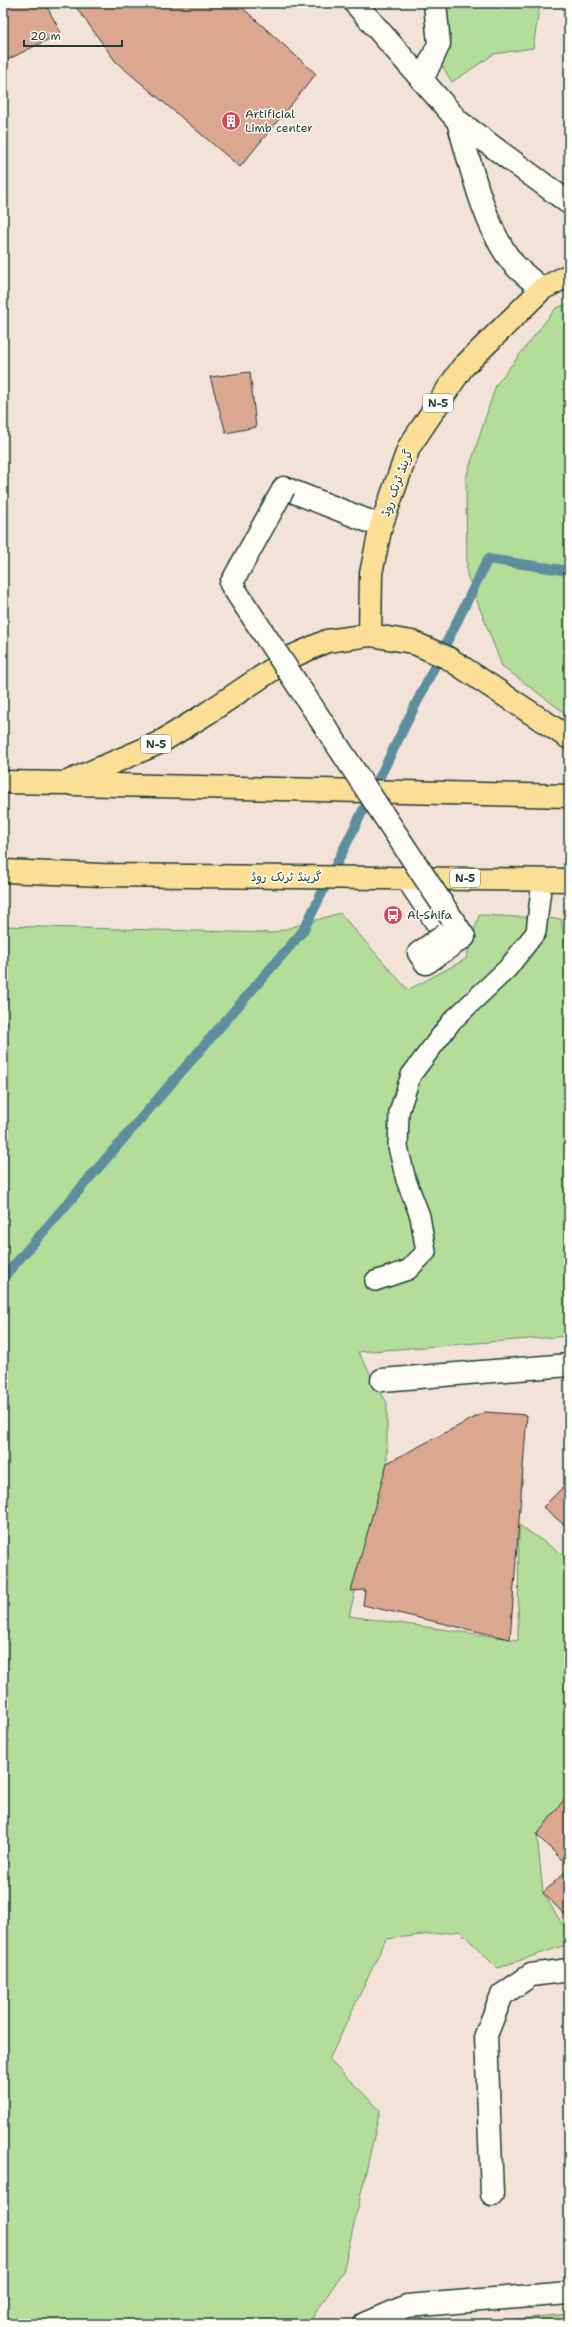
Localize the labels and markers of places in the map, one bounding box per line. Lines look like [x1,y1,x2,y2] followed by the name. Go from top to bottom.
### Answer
[245,106,313,136] place label: Artificial Limb center
[220,110,242,132] building icon: Artificial Limb center
[382,904,404,926] bus stop icon: Al-Shifa
[407,907,452,923] place label: Al-Shifa

